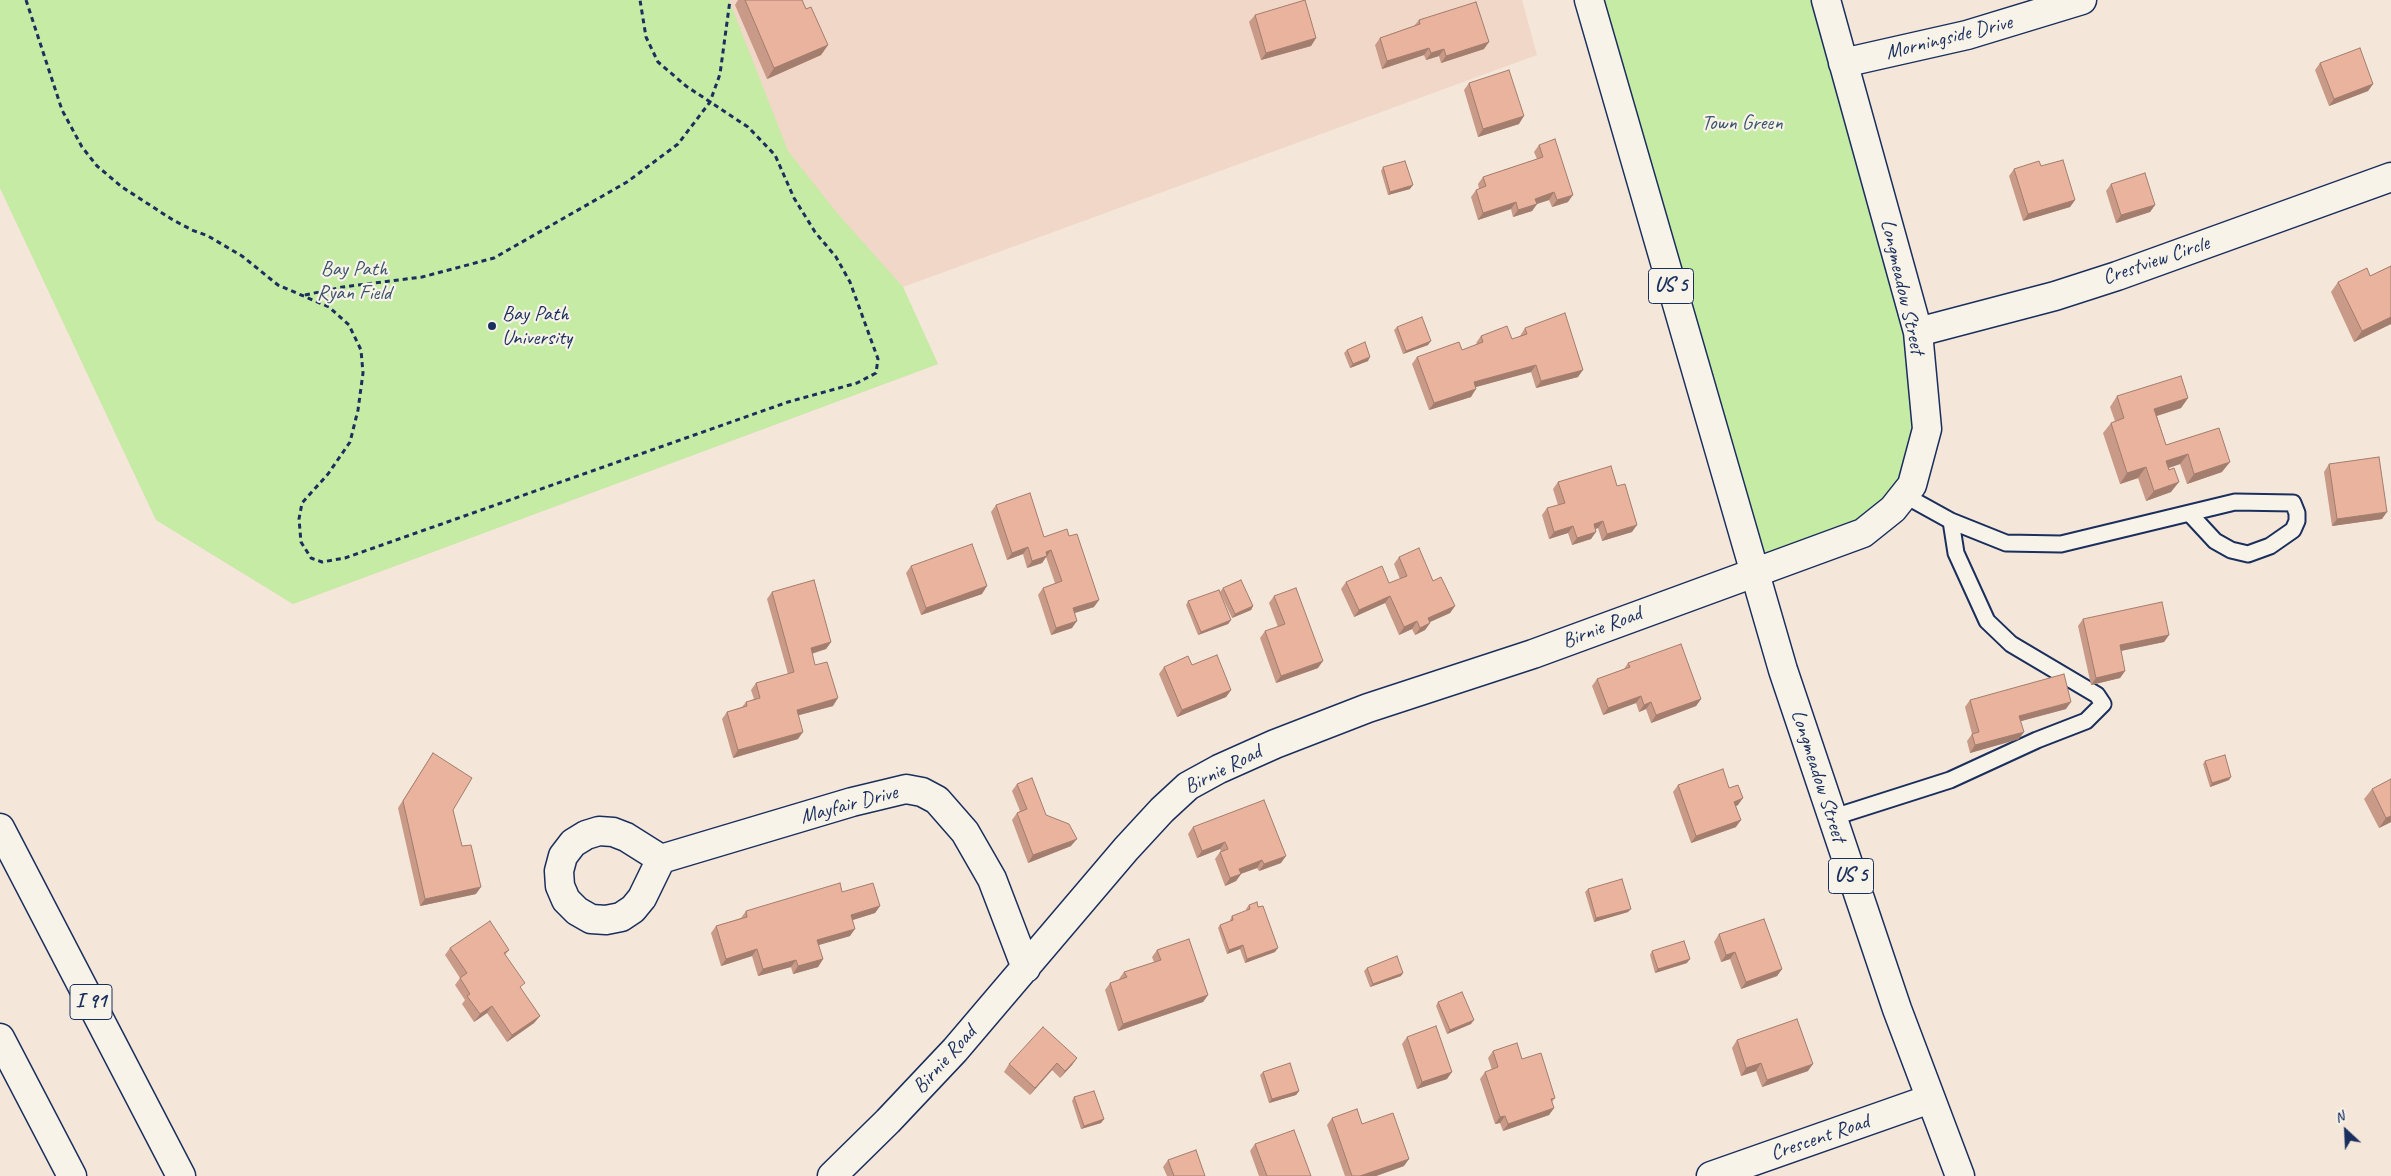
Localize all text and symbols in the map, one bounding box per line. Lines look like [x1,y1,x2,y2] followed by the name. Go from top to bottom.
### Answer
[1883,10,2015,66] street label: Morningside Drive
[1701,110,1783,136] park label: Town Green
[1874,217,1930,357] street label: Longmeadow Street
[2099,231,2213,291] street label: Crestview Circle
[317,256,391,306] park label: Bay Path Ryan Field
[1648,268,1694,304] road number: US 5
[502,301,572,351] place label: Bay Path University
[486,320,498,332] marker: Bay Path University
[1559,601,1645,655] street label: Birnie Road
[1785,707,1851,845] street label: Longmeadow Street
[1180,740,1266,800] street label: Birnie Road
[798,780,900,830] street label: Mayfair Drive
[1828,858,1874,894] road number: US 5
[70,984,112,1020] road number: I 91
[908,1021,982,1099] street label: Birnie Road
[2321,1106,2371,1156] north arrow
[2332,1107,2347,1126] text: N
[1767,1109,1873,1167] street label: Crescent Road

